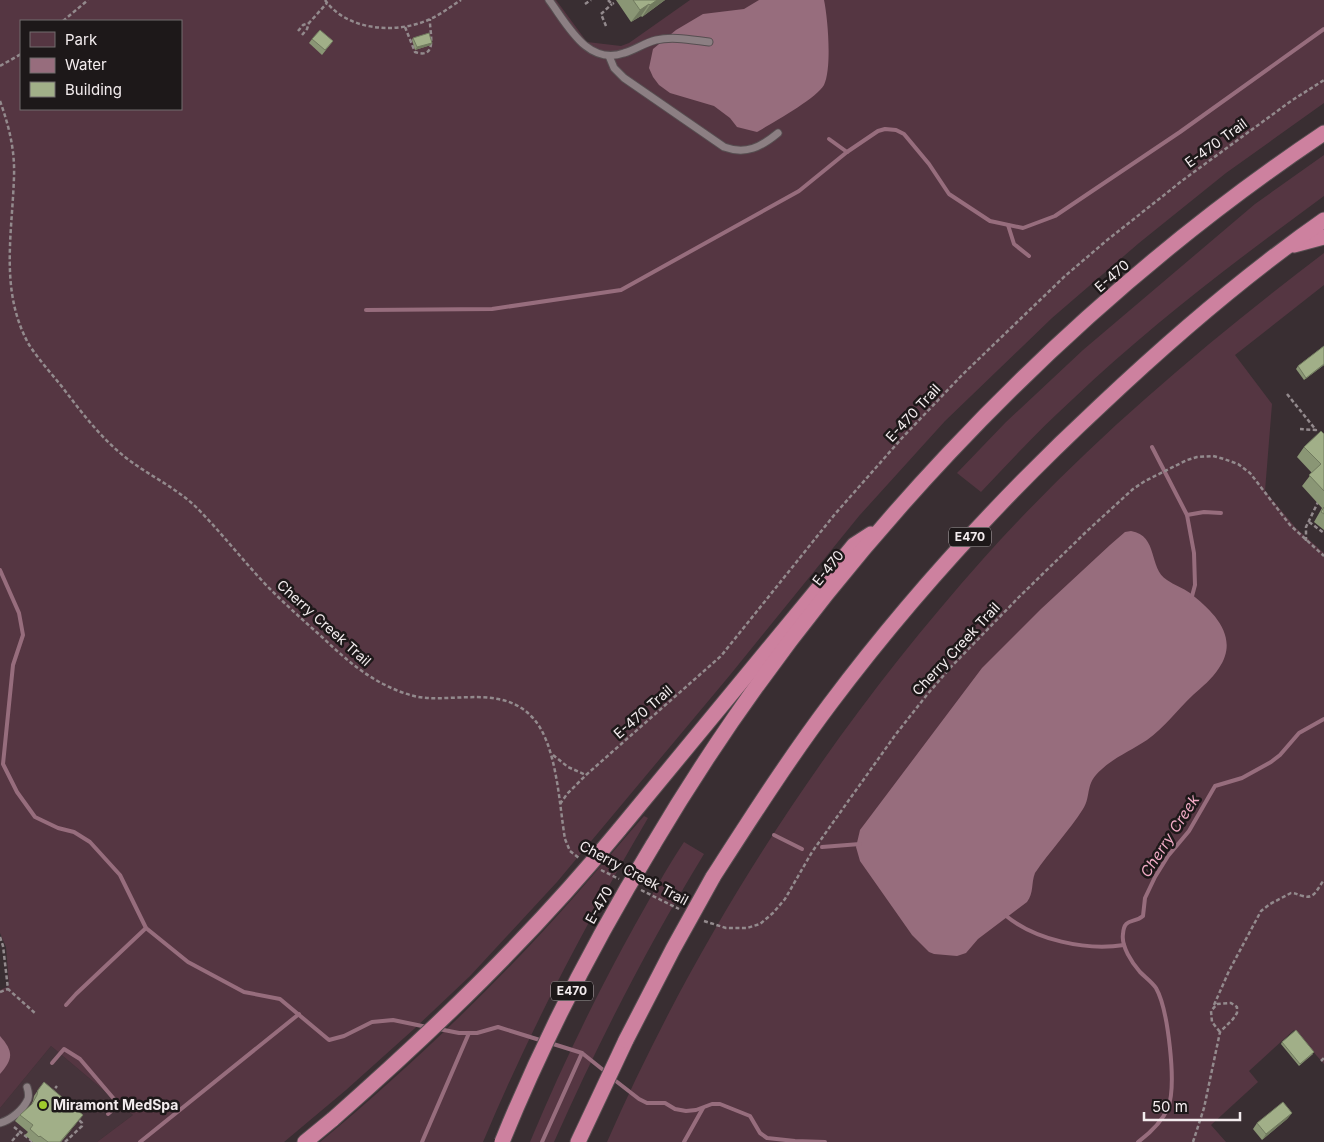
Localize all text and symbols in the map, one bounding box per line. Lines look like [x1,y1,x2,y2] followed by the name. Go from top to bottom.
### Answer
[20,20,182,110] legend
[65,30,98,49] text: Park
[65,55,107,74] text: Water
[65,80,122,99] text: Building
[1181,114,1250,171] street label: E-470 Trail
[1091,256,1133,295] street label: E-470
[882,380,944,445] street label: E-470 Trail
[949,528,991,546] road number: E470
[808,547,847,589] street label: E-470
[274,576,375,669] street label: Cherry Creek Trail
[908,599,1003,699] street label: Cherry Creek Trail
[610,681,676,742] street label: E-470 Trail
[1136,790,1204,881] water label: Cherry Creek
[577,837,692,908] street label: Cherry Creek Trail
[581,883,616,927] street label: E-470
[551,981,593,1000] road number: E470
[1144,1090,1240,1122] scale bar
[53,1096,178,1113] place label: Miramont MedSpa
[1152,1097,1188,1116] text: 50 m
[37,1099,49,1111] marker: Miramont MedSpa

